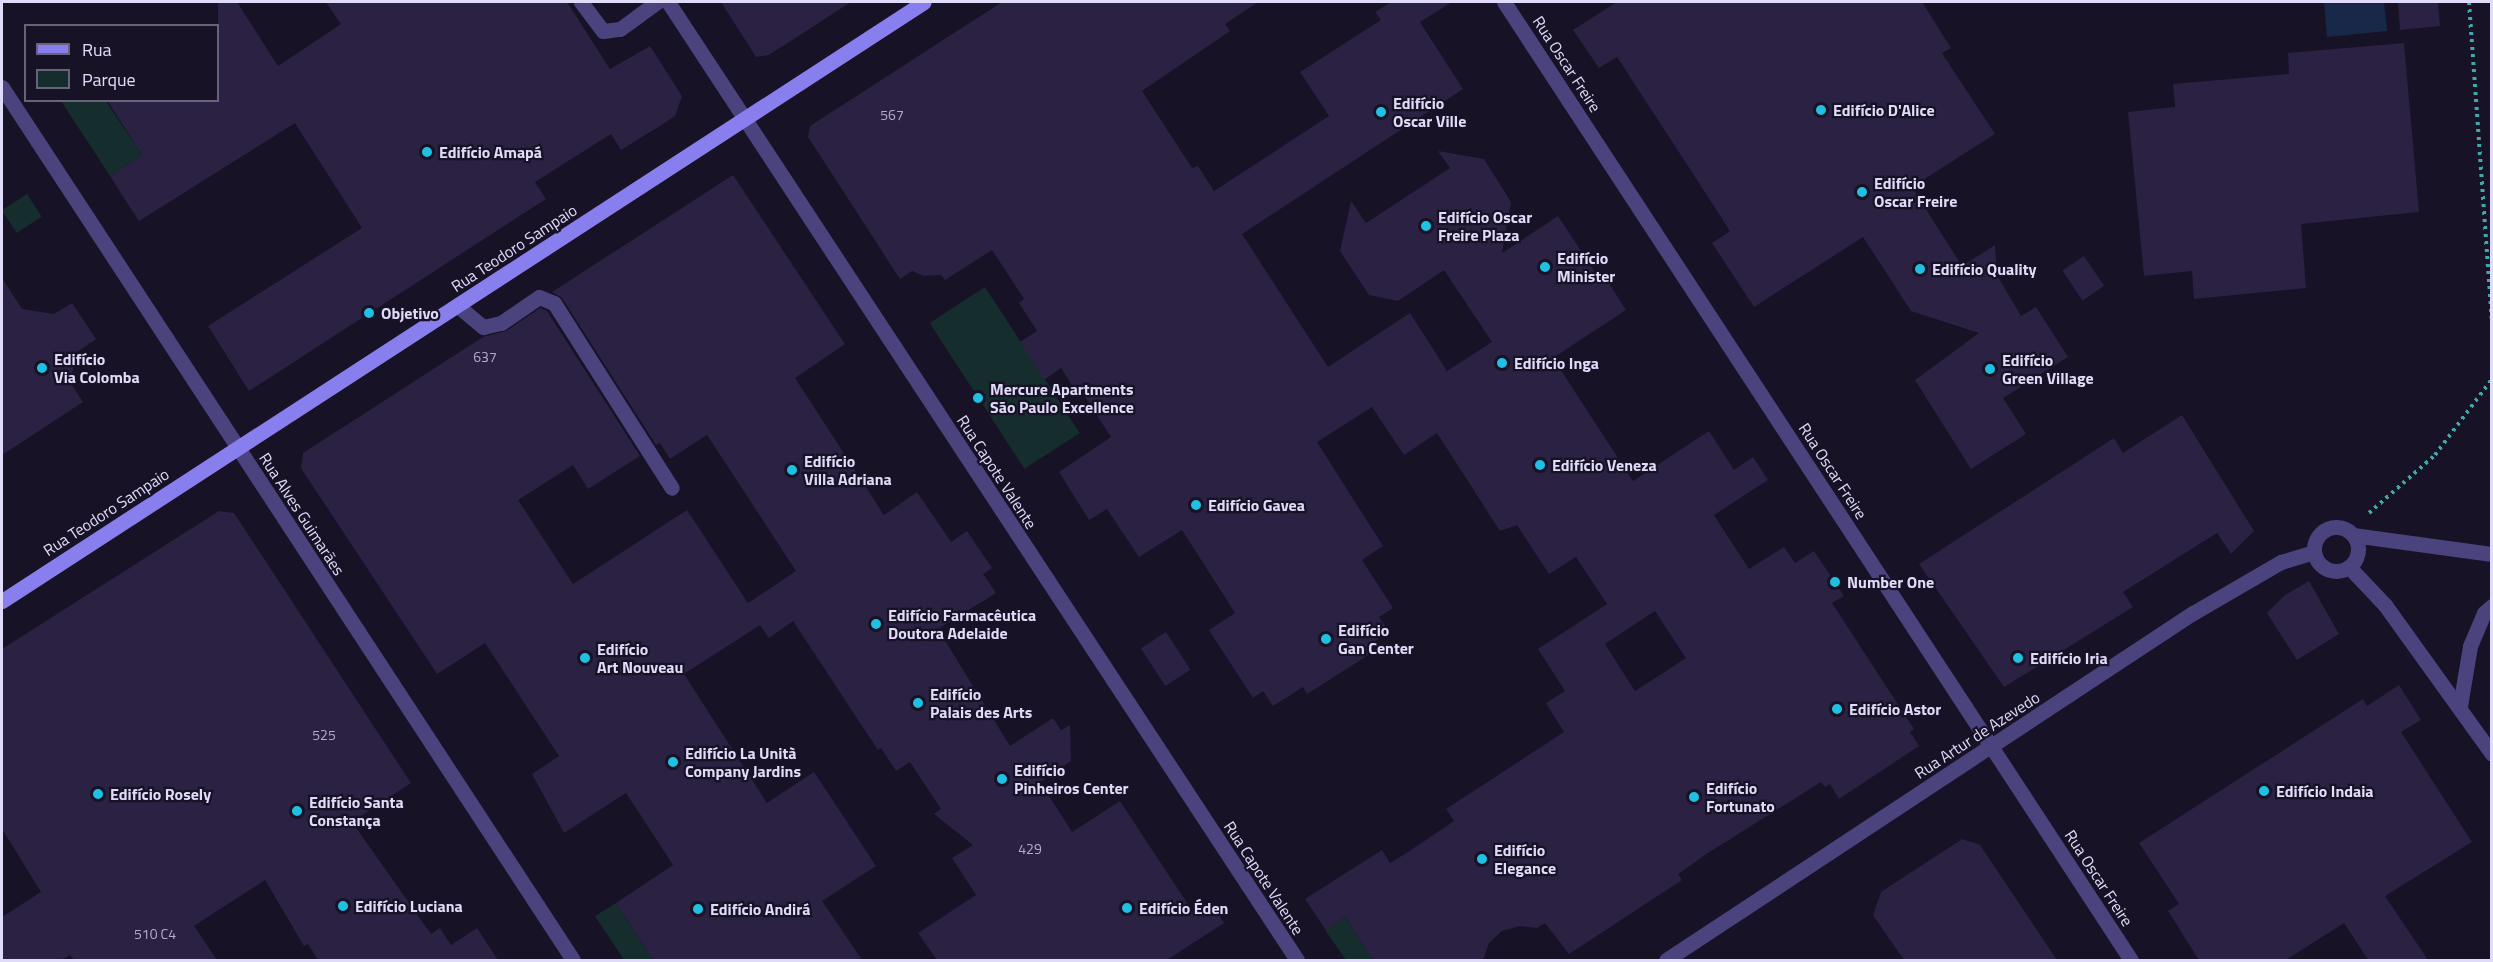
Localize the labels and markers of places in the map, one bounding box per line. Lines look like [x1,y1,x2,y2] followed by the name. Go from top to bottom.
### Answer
[1393,93,1466,131] place label: Edifício Oscar Ville
[1833,100,1935,120] place label: Edifício D'Alice
[1814,103,1828,117] marker: Edifício D'Alice
[1374,105,1388,119] marker: Edifício Oscar Ville
[439,142,542,162] place label: Edifício Amapá
[420,145,434,159] marker: Edifício Amapá
[1874,173,1957,211] place label: Edifício Oscar Freire
[1855,185,1869,199] marker: Edifício Oscar Freire
[1438,207,1532,245] place label: Edifício Oscar Freire Plaza
[1419,219,1433,233] marker: Edifício Oscar Freire Plaza
[1557,248,1615,286] place label: Edifício Minister
[1932,259,2037,279] place label: Edifício Quality
[1538,260,1552,274] marker: Edifício Minister
[1913,262,1927,276] marker: Edifício Quality
[381,303,439,323] place label: Objetivo
[362,306,376,320] marker: Objetivo
[54,349,140,387] place label: Edifício Via Colomba
[2002,350,2094,388] place label: Edifício Green Village
[1514,353,1599,373] place label: Edifício Inga
[1495,356,1509,370] marker: Edifício Inga
[35,361,49,375] marker: Edifício Via Colomba
[1983,362,1997,376] marker: Edifício Green Village
[990,379,1134,417] place label: Mercure Apartments São Paulo Excellence
[971,391,985,405] marker: Mercure Apartments São Paulo Excellence
[804,451,892,489] place label: Edifício Villa Adriana
[1552,455,1657,475] place label: Edifício Veneza
[1533,458,1547,472] marker: Edifício Veneza
[785,463,799,477] marker: Edifício Villa Adriana
[1208,495,1305,515] place label: Edifício Gavea
[1189,498,1203,512] marker: Edifício Gavea
[1847,572,1934,592] place label: Number One
[1828,575,1842,589] marker: Number One
[888,605,1036,643] place label: Edifício Farmacêutica Doutora Adelaide
[869,617,883,631] marker: Edifício Farmacêutica Doutora Adelaide
[1338,620,1414,658] place label: Edifício Gan Center
[1319,632,1333,646] marker: Edifício Gan Center
[597,639,683,677] place label: Edifício Art Nouveau
[2030,648,2108,668] place label: Edifício Iria
[578,651,592,665] marker: Edifício Art Nouveau
[2011,651,2025,665] marker: Edifício Iria
[930,684,1032,722] place label: Edifício Palais des Arts
[911,696,925,710] marker: Edifício Palais des Arts
[1849,699,1941,719] place label: Edifício Astor
[1830,702,1844,716] marker: Edifício Astor
[685,743,801,781] place label: Edifício La Unità Company Jardins
[666,755,680,769] marker: Edifício La Unità Company Jardins
[1014,760,1129,798] place label: Edifício Pinheiros Center
[995,772,1009,786] marker: Edifício Pinheiros Center
[1706,778,1775,816] place label: Edifício Fortunato
[2276,781,2374,801] place label: Edifício Indaia
[110,784,211,804] place label: Edifício Rosely
[2257,784,2271,798] marker: Edifício Indaia
[91,787,105,801] marker: Edifício Rosely
[1687,790,1701,804] marker: Edifício Fortunato
[309,792,404,830] place label: Edifício Santa Constança
[290,804,304,818] marker: Edifício Santa Constança
[1494,840,1556,878] place label: Edifício Elegance
[1475,852,1489,866] marker: Edifício Elegance
[355,896,463,916] place label: Edifício Luciana
[1139,898,1228,918] place label: Edifício Éden
[336,899,350,913] marker: Edifício Luciana
[710,899,810,919] place label: Edifício Andirá
[1120,901,1134,915] marker: Edifício Éden
[691,902,705,916] marker: Edifício Andirá

